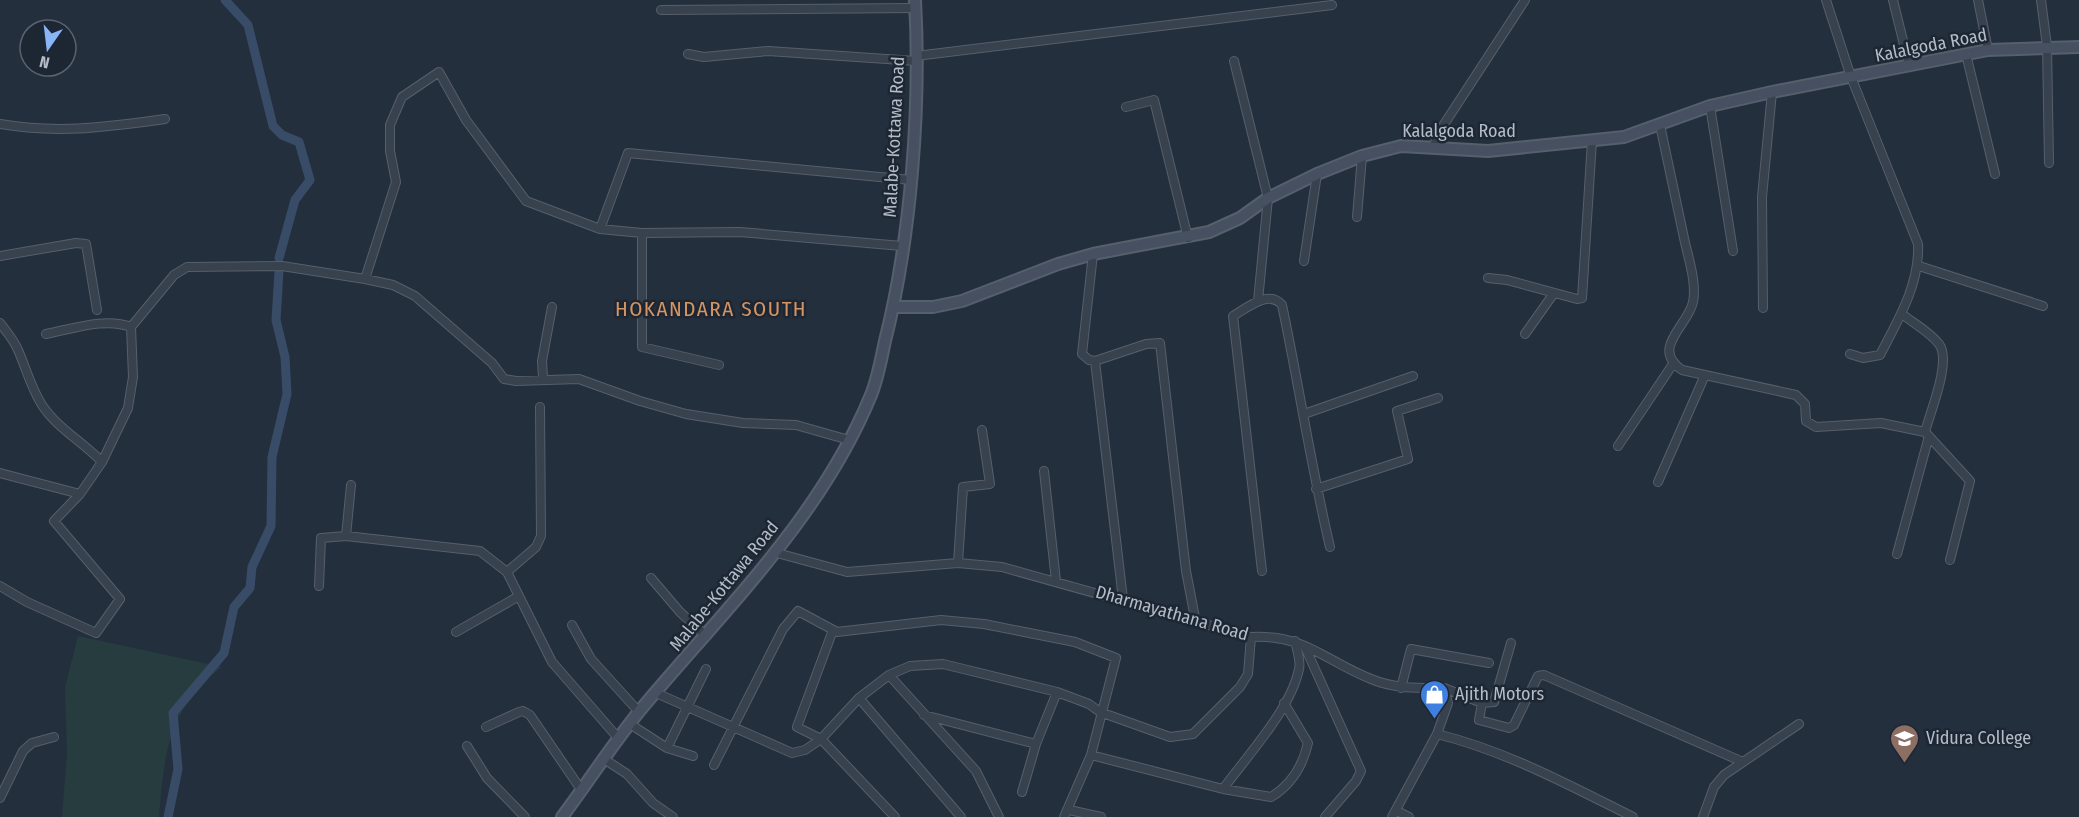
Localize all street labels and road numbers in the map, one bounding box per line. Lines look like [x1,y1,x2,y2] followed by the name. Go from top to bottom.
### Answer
[1873,23,1989,67] street label: Kalalgoda Road
[879,56,909,218] street label: Malabe-Kottawa Road
[1402,120,1516,142] street label: Kalalgoda Road
[665,516,783,656] street label: Malabe-Kottawa Road
[1093,581,1251,645] street label: Dharmayathana Road

